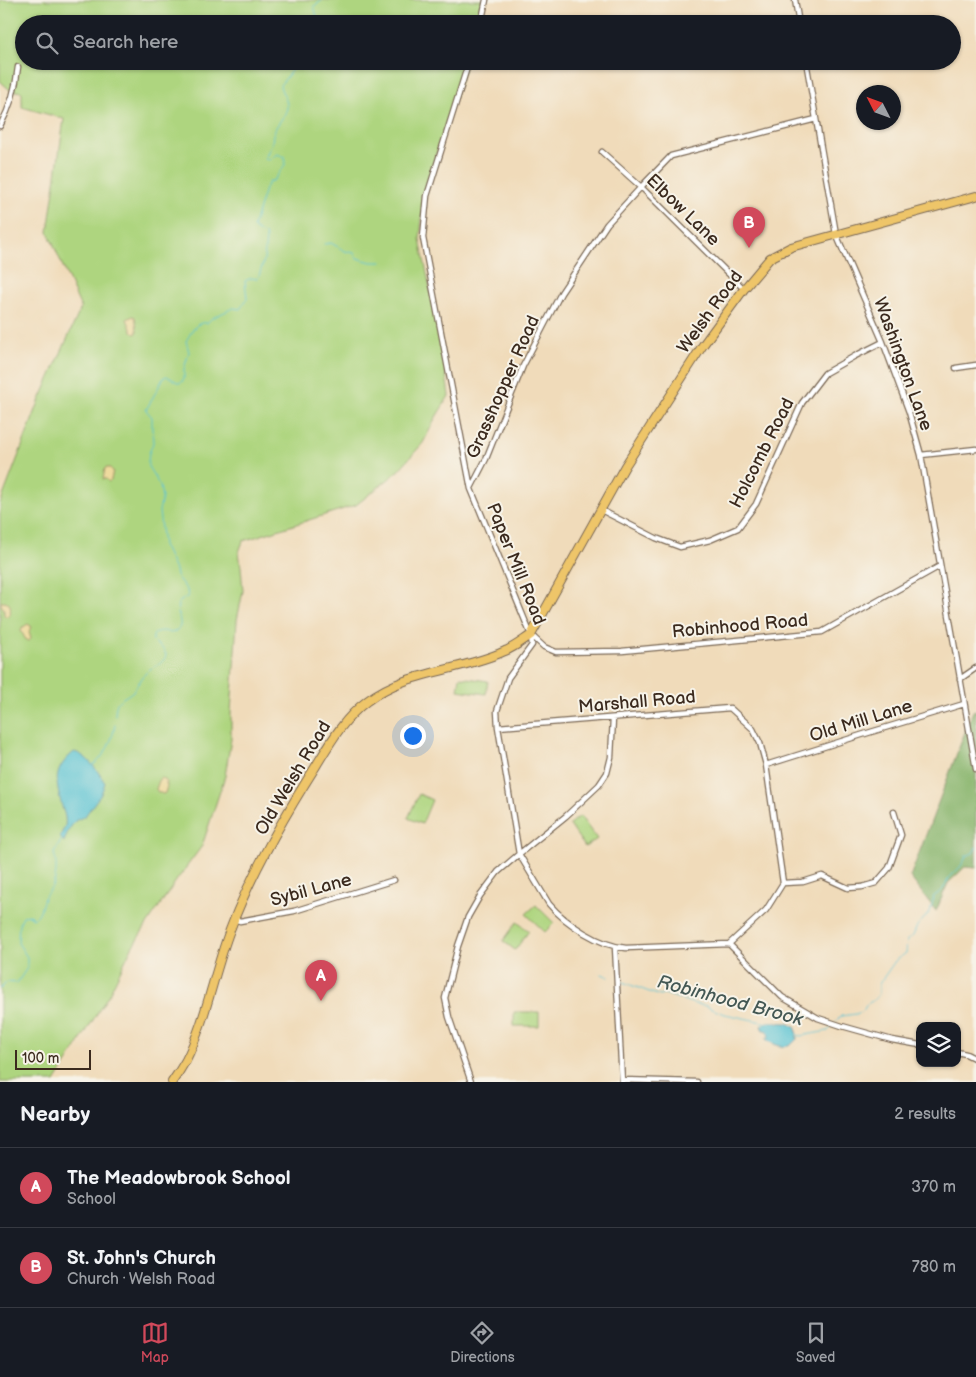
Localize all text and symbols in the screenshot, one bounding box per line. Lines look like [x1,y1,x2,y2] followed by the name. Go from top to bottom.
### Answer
[15,15,961,70] search box
[33,29,61,57] icon: search
[73,31,178,54] text: Search here
[856,85,901,130] north arrow
[642,170,724,250] street label: Elbow Lane
[733,207,765,248] pin: B
[673,266,747,358] street label: Welsh Road
[869,295,937,434] street label: Washington Lane
[462,312,544,462] street label: Grasshopper Road
[725,394,799,512] street label: Holcomb Road
[482,500,550,628] street label: Paper Mill Road
[671,610,809,642] street label: Robinhood Road
[577,686,697,718] street label: Marshall Road
[807,695,915,747] street label: Old Mill Lane
[251,717,335,839] street label: Old Welsh Road
[400,723,426,749] your location
[268,869,354,911] street label: Sybil Lane
[305,960,337,1001] pin: A
[655,970,806,1032] water label: Robinhood Brook
[916,1022,961,1067] map controls
[916,1022,961,1067] button: layers
[15,1047,91,1070] scale bar
[22,1050,59,1067] text: 100 m
[20,1102,90,1127] text: Nearby
[894,1105,956,1124] text: 2 results
[67,1167,291,1190] text: The Meadowbrook School
[31,1178,41,1197] text: A
[911,1178,956,1197] text: 370 m
[67,1190,116,1209] text: School
[67,1247,216,1270] text: St. John's Church
[30,1258,42,1277] text: B
[912,1258,956,1277] text: 780 m
[67,1270,215,1289] text: Church · Welsh Road
[141,1319,169,1366] tab: Map
[450,1319,515,1366] tab: Directions
[796,1319,835,1366] tab: Saved

